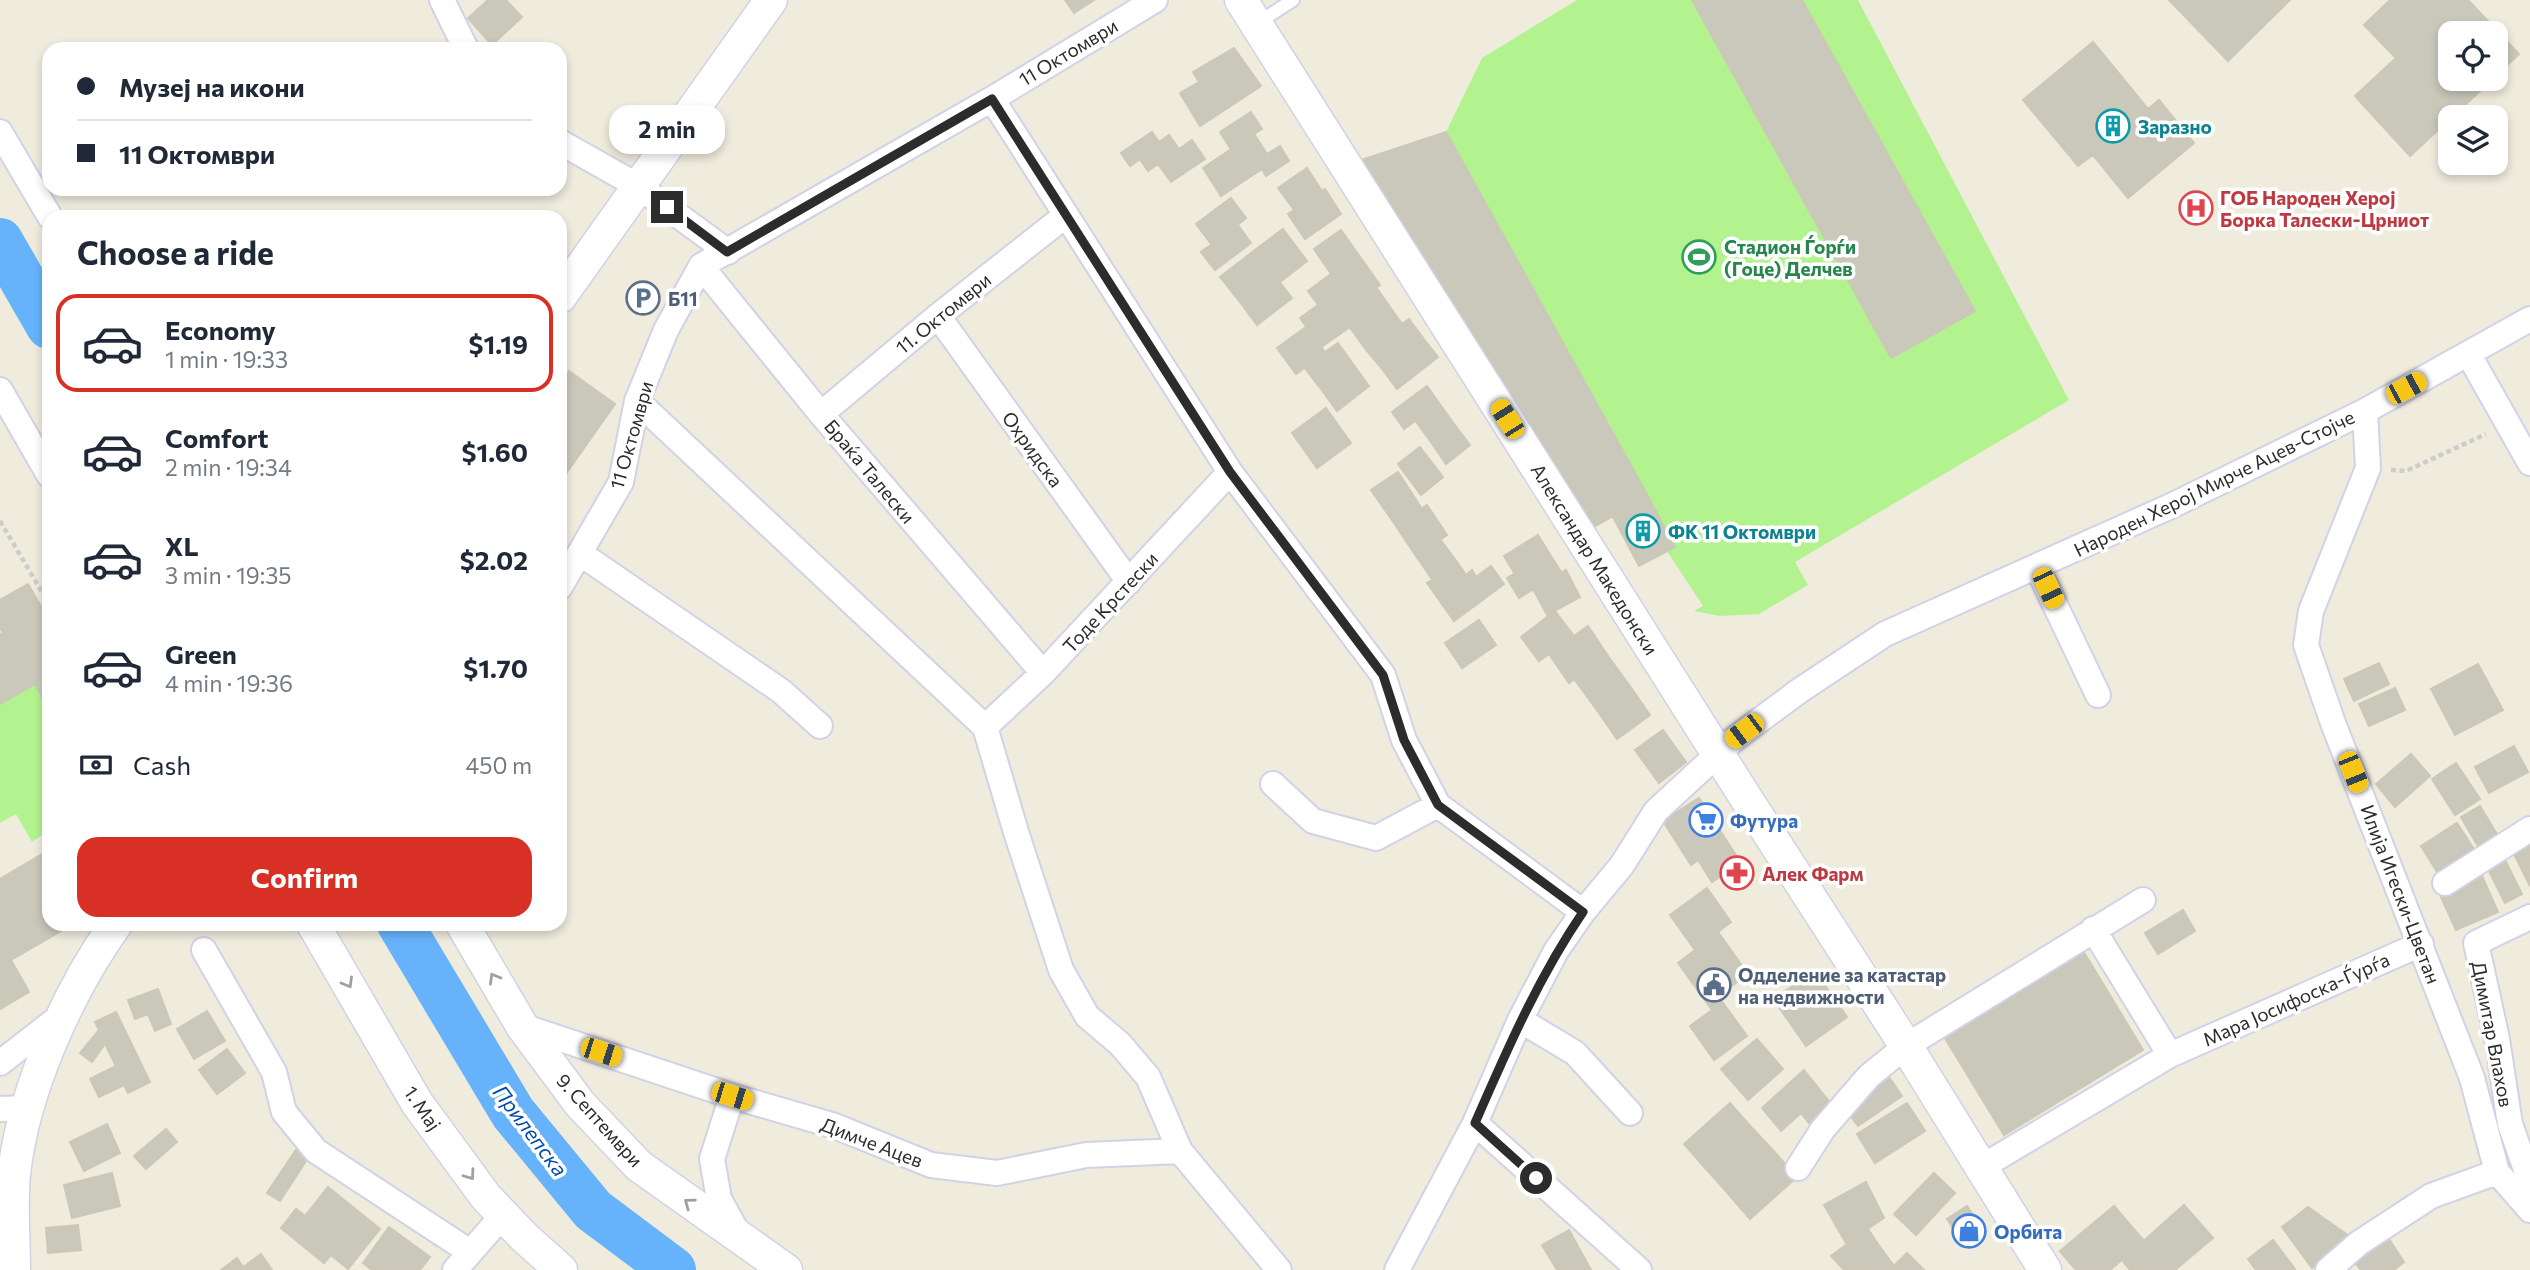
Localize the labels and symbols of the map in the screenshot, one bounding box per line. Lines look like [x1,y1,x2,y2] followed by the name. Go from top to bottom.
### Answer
[1014,13,1122,91] street label: 11 Октомври
[609,106,725,154] callout: 2 min
[2094,107,2132,145] building icon: Заразно
[2138,115,2212,138] place label: Заразно
[2220,186,2429,231] place label: ГОБ Народен Херој Борка Талески-Црниот
[2177,189,2215,227] hospital icon: ГОБ Народен Херој Борка Талески-Црниот
[651,191,683,223] route end
[1724,235,1856,280] place label: Стадион Ѓорѓи (Гоце) Делчев
[1680,238,1718,276] sports icon: Стадион Ѓорѓи (Гоце) Делчев
[891,268,995,358] street label: 11. Октомври
[624,279,662,317] parking icon: Б11
[668,287,698,310] place label: Б11
[2383,369,2430,407] car
[605,378,657,492] street label: 11 Октомври
[1487,396,1528,442] car
[2070,405,2358,561] street label: Народен Херој Мирче Ацев-Стојче
[998,407,1068,491] street label: Охридска
[820,414,920,528] street label: Браќа Талески
[1527,459,1663,659] street label: Александар Македонски
[1624,512,1662,550] building icon: ФК 11 Октомври
[1668,520,1816,543] place label: ФК 11 Октомври
[1058,547,1162,657] street label: Тоде Крстески
[2030,565,2067,611] car
[1721,710,1768,752] car
[2336,749,2371,795] car
[1687,801,1725,839] supermarket icon: Футура
[2356,801,2446,987] street label: Илија Игески-Цветан
[1730,809,1798,832] place label: Футура
[1718,854,1756,892] pharmacy icon: Алек Фарм
[1762,862,1864,885] place label: Алек Фарм
[2199,947,2393,1051] street label: Мара Јосифоска-Ѓурѓа
[2468,959,2518,1109] street label: Димитар Влахов
[1738,963,1946,1008] place label: Одделение за катастар на недвижности
[1695,966,1733,1004] public building icon: Одделение за катастар на недвижности
[489,973,502,986] one-way arrow
[340,975,353,988] one-way arrow
[578,1036,625,1068] car
[552,1069,648,1171] street label: 9. Септември
[489,1080,573,1181] water label: Прилепска
[709,1080,756,1112] car
[400,1081,446,1135] street label: 1. Мај
[818,1112,926,1172] street label: Димче Ацев
[1520,1162,1552,1194] route start
[461,1167,474,1179] one-way arrow
[685,1199,697,1212] one-way arrow
[1950,1212,1988,1250] shop icon: Орбита
[1994,1220,2062,1243] place label: Орбита

